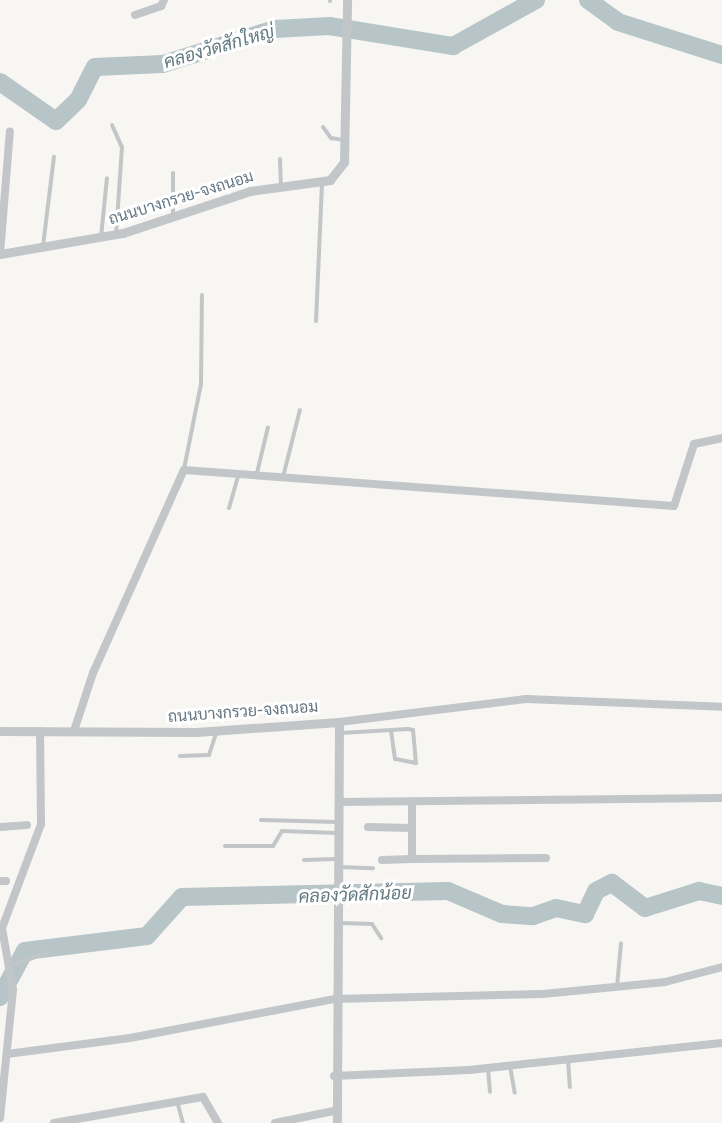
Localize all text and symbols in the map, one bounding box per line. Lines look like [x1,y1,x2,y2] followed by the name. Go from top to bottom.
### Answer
[161,21,277,73] water label: คลองวัดสักใหญ่
[106,167,256,229] street label: ถนนบางกรวย-จงถนอม
[167,697,319,727] street label: ถนนบางกรวย-จงถนอม
[298,882,412,908] water label: คลองวัดสักน้อย

